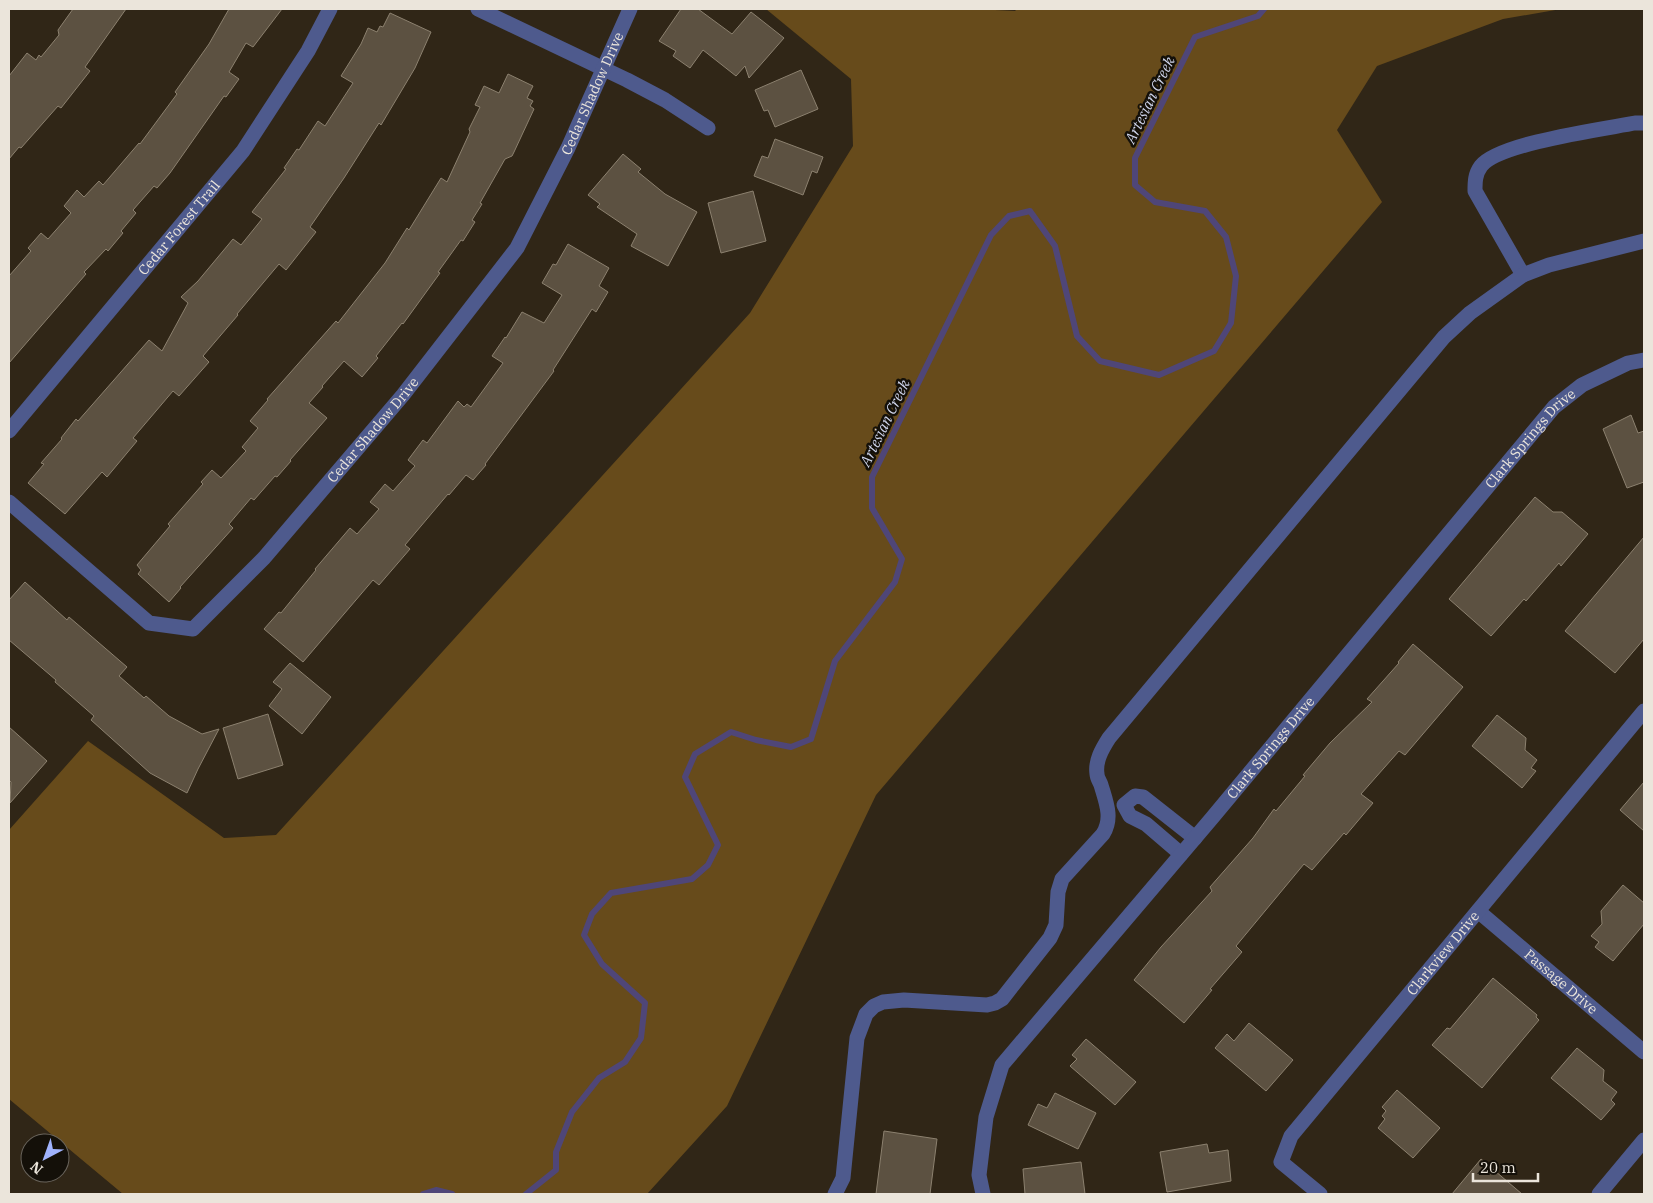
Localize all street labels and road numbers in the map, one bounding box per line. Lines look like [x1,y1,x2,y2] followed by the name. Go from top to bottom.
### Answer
[557,29,628,158] street label: Cedar Shadow Drive
[134,176,224,279] street label: Cedar Forest Trail
[323,373,423,486] street label: Cedar Shadow Drive
[1481,385,1579,492] street label: Clark Springs Drive
[1223,693,1318,803] street label: Clark Springs Drive
[1403,907,1483,999] street label: Clarkview Drive
[1521,945,1602,1018] street label: Passage Drive

